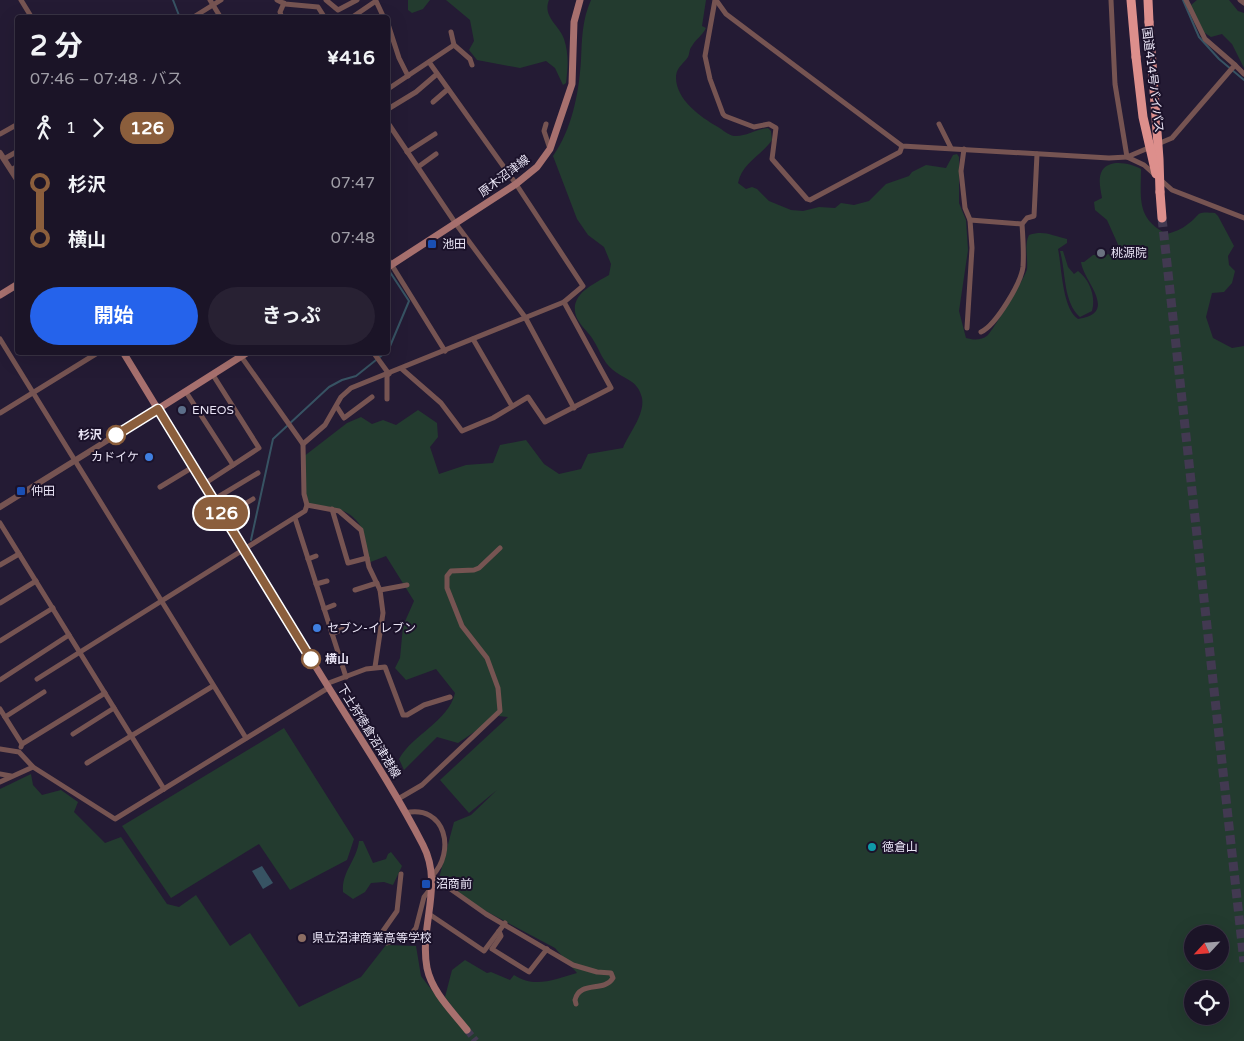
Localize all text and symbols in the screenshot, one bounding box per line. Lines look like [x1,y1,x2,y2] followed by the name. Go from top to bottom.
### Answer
[1140,26,1166,134] street label: 国道414号バイパス
[30,29,83,63] text: 2 分
[327,47,375,69] text: ¥416
[30,69,182,89] text: 07:46 – 07:48 · バス
[30,114,58,142] icon: walk
[84,114,112,142] icon: forward
[130,117,164,139] text: 126
[66,118,76,138] text: 1
[476,152,532,200] street label: 原木沼津線
[331,173,375,193] text: 07:47
[68,174,106,196] text: 杉沢
[331,228,375,248] text: 07:48
[68,229,106,251] text: 横山
[442,237,466,251] place label: 池田
[426,238,438,250] marker: 池田
[1111,246,1147,260] place label: 桃源院
[1095,247,1107,259] marker: 桃源院
[30,287,198,345] button: 開始
[208,287,375,345] button: きっぷ
[192,403,234,417] place label: ENEOS
[176,404,188,416] marker: ENEOS
[106,425,126,445] marker: 杉沢
[78,428,102,442] place label: 杉沢
[91,450,139,464] place label: カドイケ
[143,451,155,463] marker: カドイケ
[31,484,55,498] place label: 仲田
[15,485,27,497] marker: 仲田
[192,497,250,529] line badge: 126
[204,502,238,524] text: 126
[327,621,416,635] place label: セブン-イレブン
[311,622,323,634] marker: セブン-イレブン
[301,649,321,669] marker: 横山
[325,652,349,666] place label: 横山
[334,681,404,781] street label: 下土狩徳倉沼津港線
[882,840,918,854] place label: 徳倉山
[866,841,878,853] marker: 徳倉山
[436,877,472,891] place label: 沼商前
[420,878,432,890] marker: 沼商前
[1184,925,1229,970] north arrow
[1184,925,1229,1025] map controls
[312,931,432,945] place label: 県立沼津商業高等学校
[296,932,308,944] marker: 県立沼津商業高等学校
[1184,980,1229,1025] button: locate

